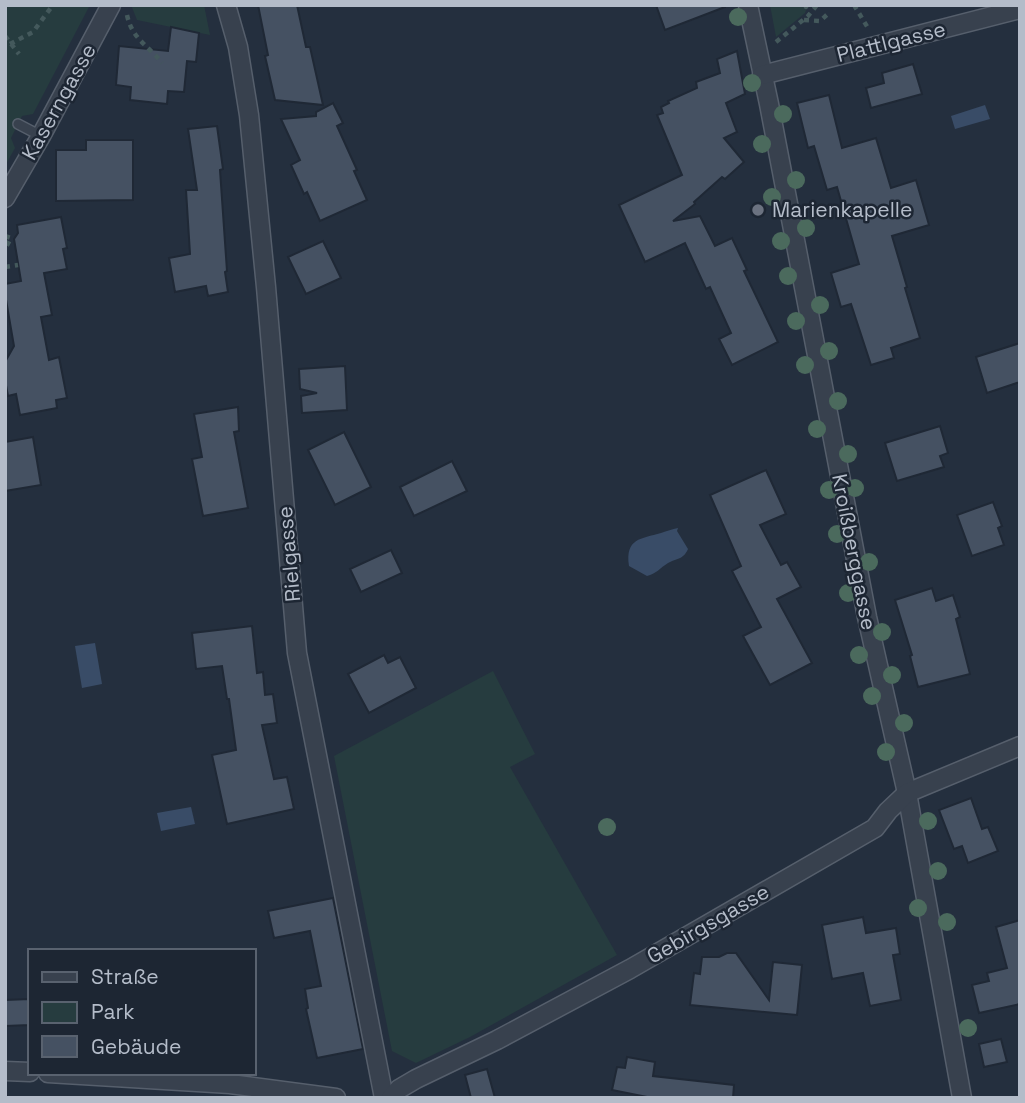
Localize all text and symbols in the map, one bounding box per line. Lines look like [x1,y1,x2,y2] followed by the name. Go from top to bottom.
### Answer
[834,15,948,68] street label: Plattlgasse
[15,39,102,165] street label: Kaserngasse
[772,196,912,223] place label: Marienkapelle
[750,202,766,218] marker: Marienkapelle
[826,471,883,632] street label: Kroißberggasse
[271,505,306,603] street label: Rielgasse
[642,878,774,970] street label: Gebirgsgasse
[28,949,256,1075] legend
[91,963,159,990] text: Straße
[91,998,135,1025] text: Park
[91,1033,181,1060] text: Gebäude

